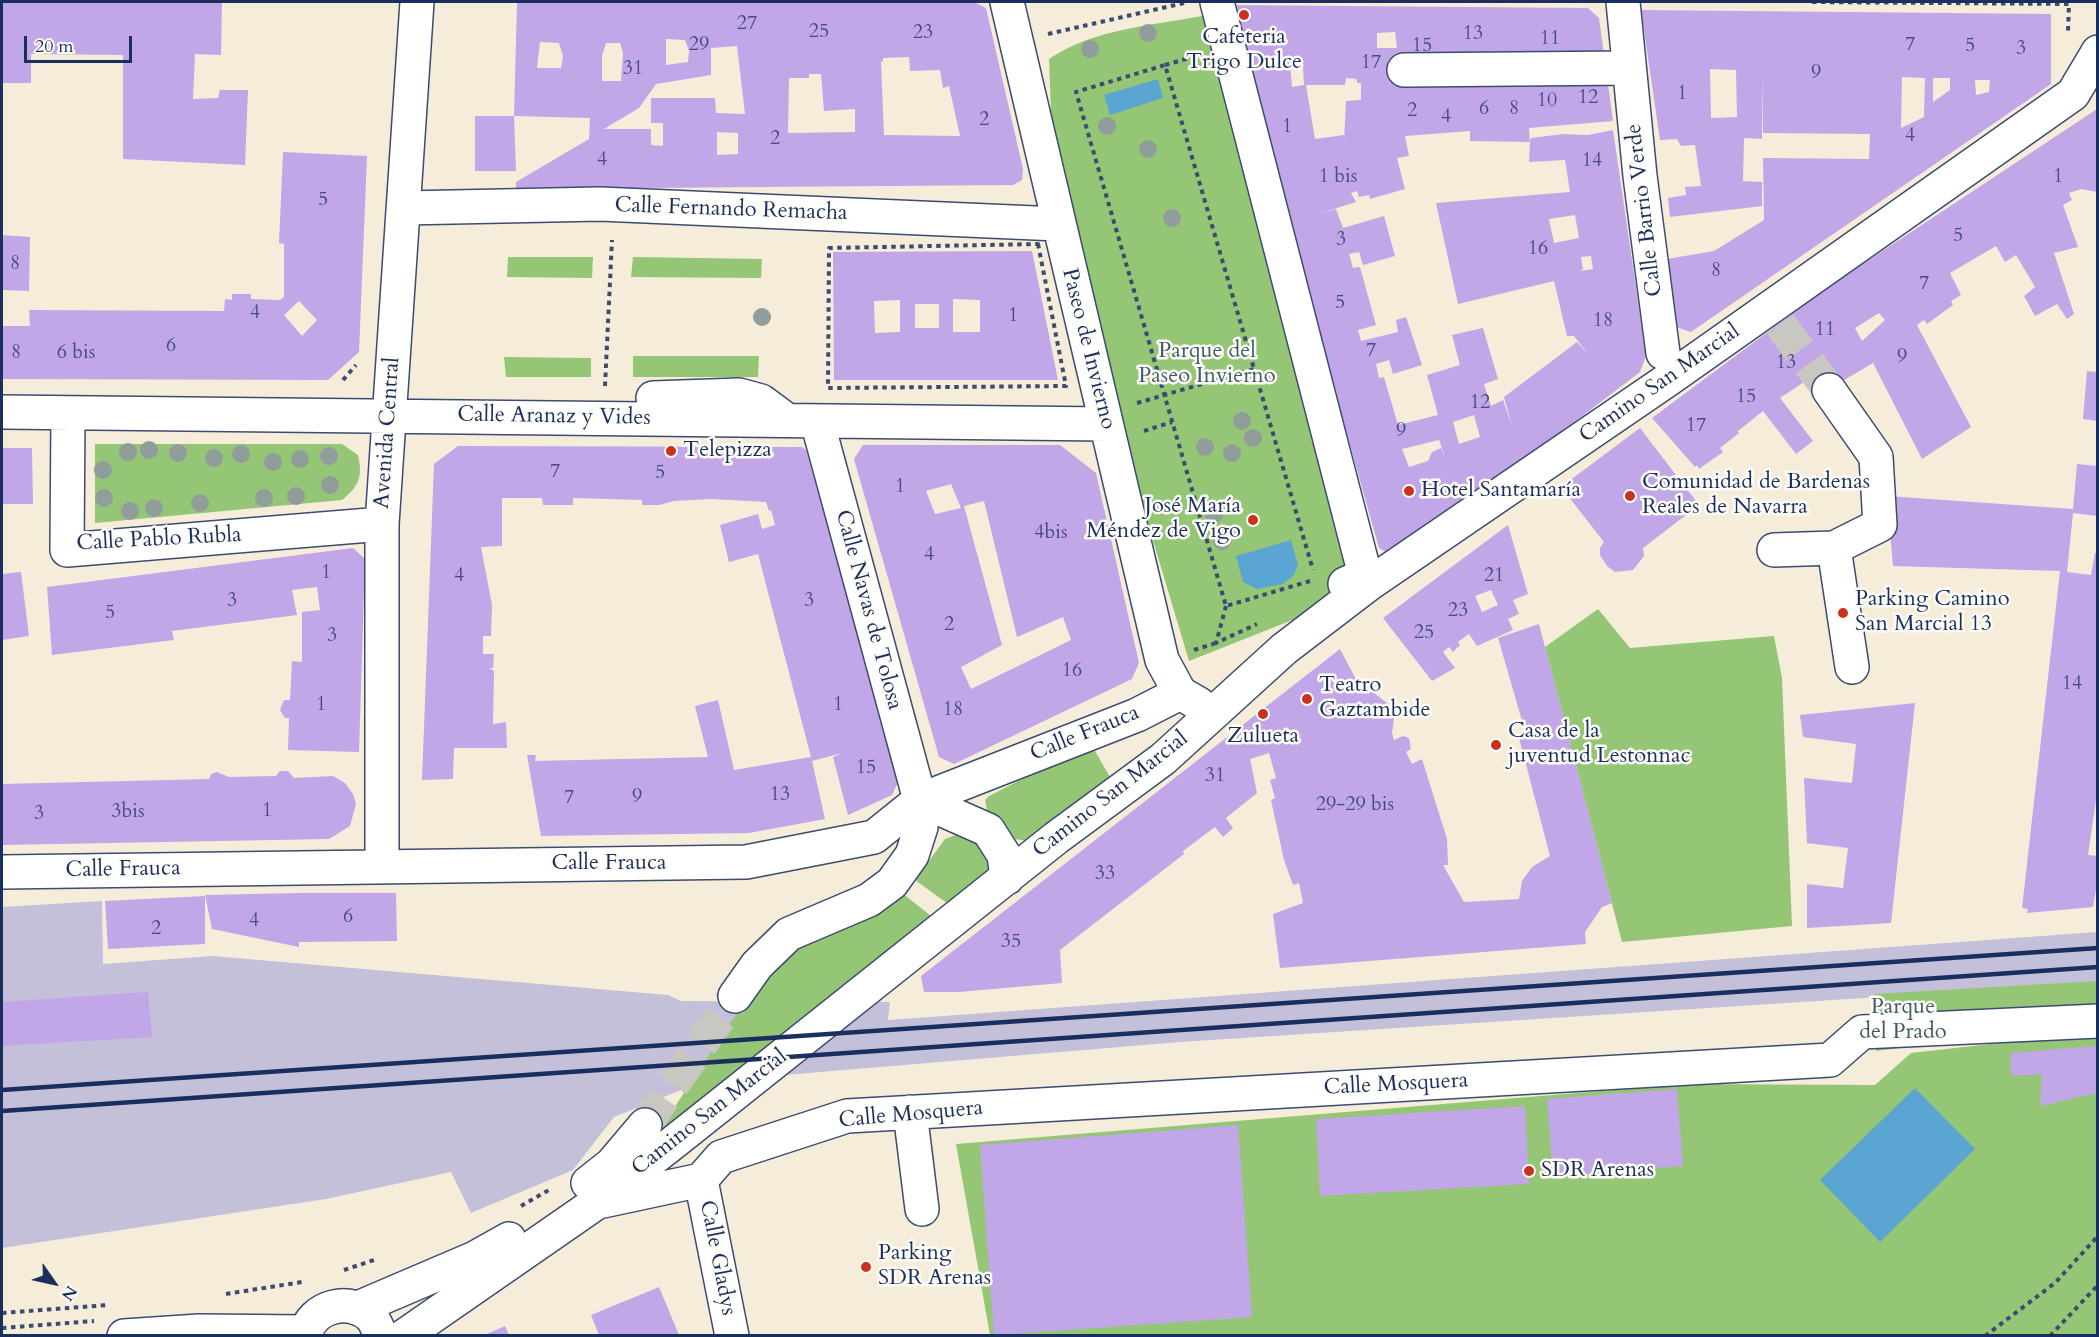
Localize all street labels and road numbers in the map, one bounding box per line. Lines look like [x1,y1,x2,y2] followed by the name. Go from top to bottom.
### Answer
[1621,122,1669,298] street label: Calle Barrio Verde
[614,193,848,227] street label: Calle Fernando Remacha
[1055,266,1121,432] street label: Paseo de Invierno
[1575,319,1745,449] street label: Camino San Marcial
[370,356,406,510] street label: Avenida Central
[457,402,651,432] street label: Calle Aranaz y Vides
[829,507,907,713] street label: Calle Navas de Tolosa
[76,522,242,558] street label: Calle Pablo Rubla
[1027,700,1143,768] street label: Calle Frauca
[1028,726,1194,864] street label: Camino San Marcial
[551,851,667,877] street label: Calle Frauca
[65,856,181,884] street label: Calle Frauca
[627,1044,793,1182] street label: Camino San Marcial
[1323,1068,1469,1102] street label: Calle Mosquera
[838,1096,984,1134] street label: Calle Mosquera
[693,1198,741,1318] street label: Calle Gladys

